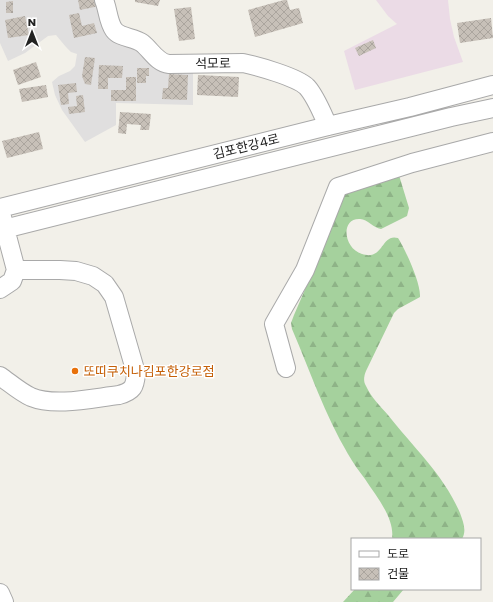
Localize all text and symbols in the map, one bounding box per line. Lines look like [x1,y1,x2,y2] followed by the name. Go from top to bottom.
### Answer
[12,12,52,52] north arrow
[28,14,36,30] text: N
[195,54,231,73] street label: 석모로
[211,129,281,164] street label: 김포한강4로
[83,362,215,381] place label: 또띠쿠치나김포한강로점
[70,366,80,376] marker: 또띠쿠치나김포한강로점
[351,538,481,590] legend
[387,545,409,562] text: 도로
[387,565,409,582] text: 건물

